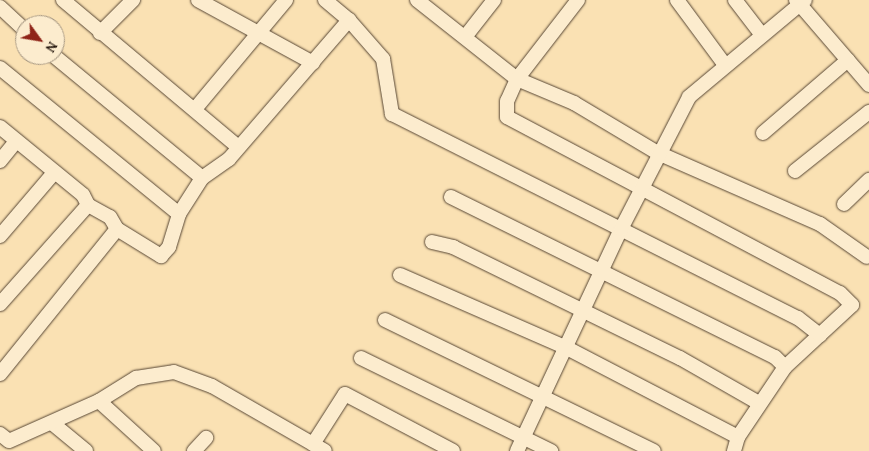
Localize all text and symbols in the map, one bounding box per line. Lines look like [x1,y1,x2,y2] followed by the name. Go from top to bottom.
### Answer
[15,15,65,65] north arrow
[41,38,63,57] text: N

